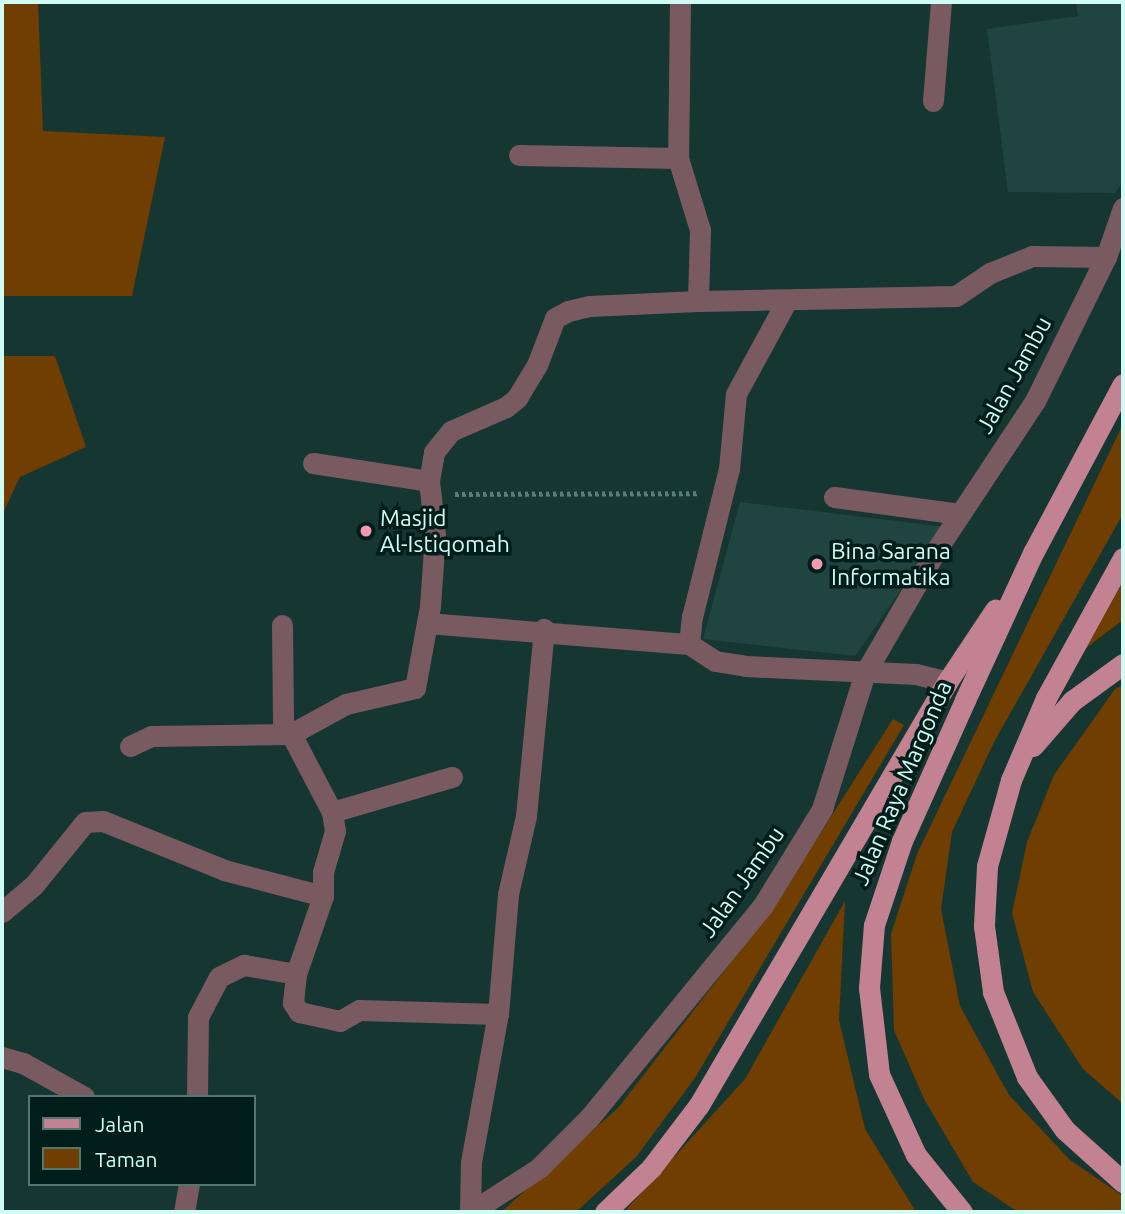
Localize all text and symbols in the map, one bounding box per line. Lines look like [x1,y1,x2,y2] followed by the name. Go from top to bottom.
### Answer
[971,312,1057,438] street label: Jalan Jambu
[380,504,510,558] place label: Masjid Al-Istiqomah
[358,523,374,539] marker: Masjid Al-Istiqomah
[831,537,951,591] place label: Bina Sarana Informatika
[809,556,825,572] marker: Bina Sarana Informatika
[846,677,958,889] street label: Jalan Raya Margonda
[694,821,790,943] street label: Jalan Jambu
[28,1095,256,1186] legend
[95,1112,144,1136] text: Jalan
[95,1147,158,1171] text: Taman

